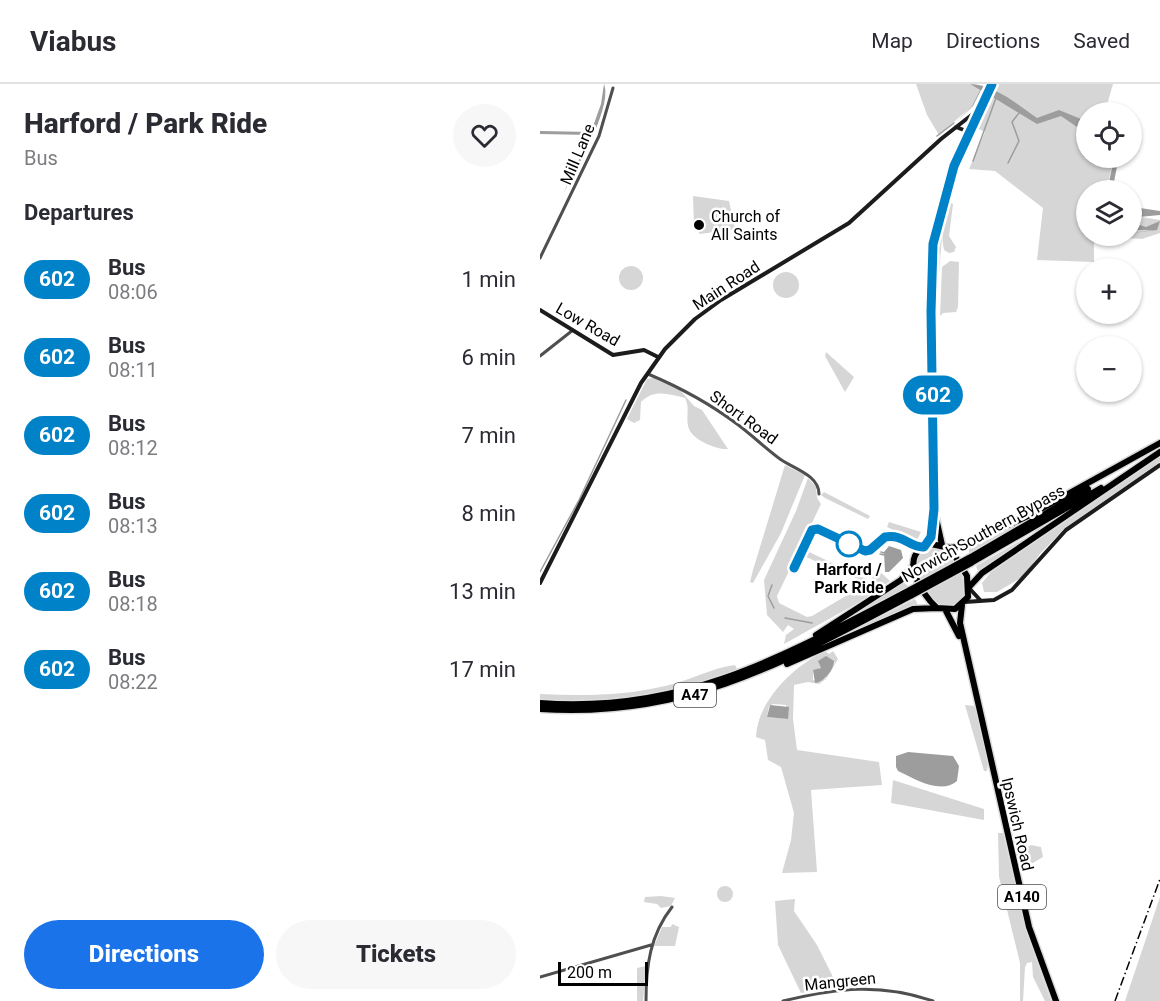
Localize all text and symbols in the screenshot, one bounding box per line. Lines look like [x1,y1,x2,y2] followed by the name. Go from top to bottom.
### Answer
[30,25,117,58] text: Viabus
[871,29,913,53] text: Map
[946,29,1040,53] text: Directions
[1073,29,1130,53] text: Saved
[1076,102,1142,402] map controls
[1076,102,1142,168] button: locate
[453,104,516,167] button: heart
[24,107,267,140] text: Harford / Park Ride
[556,121,599,187] street label: Mill Lane
[24,146,58,170] text: Bus
[1076,180,1142,246] button: layers
[24,200,134,225] text: Departures
[711,207,781,244] place label: Church of All Saints
[692,218,706,232] marker: Church of All Saints
[108,255,146,280] text: Bus
[689,257,763,314] street label: Main Road
[1076,258,1142,324] button: +
[39,267,75,291] text: 602
[461,267,516,292] text: 1 min
[108,280,158,304] text: 08:06
[552,299,623,350] street label: Low Road
[108,333,146,358] text: Bus
[1076,336,1142,402] button: −
[39,345,75,369] text: 602
[461,345,516,370] text: 6 min
[108,358,158,382] text: 08:11
[898,376,968,414] line badge: 602
[915,383,951,407] text: 602
[706,386,781,448] street label: Short Road
[108,411,146,436] text: Bus
[39,423,75,447] text: 602
[461,423,516,448] text: 7 min
[108,436,158,460] text: 08:12
[899,481,1068,586] street label: Norwich Southern Bypass
[108,489,146,514] text: Bus
[39,501,75,525] text: 602
[461,501,516,526] text: 8 min
[108,514,158,538] text: 08:13
[836,531,862,557] marker: Harford / Park Ride
[814,560,884,597] place label: Harford / Park Ride
[108,567,146,592] text: Bus
[39,579,75,603] text: 602
[449,579,516,604] text: 13 min
[108,592,158,616] text: 08:18
[108,645,146,670] text: Bus
[39,657,75,681] text: 602
[449,657,516,682] text: 17 min
[108,670,158,694] text: 08:22
[674,683,716,707] road number: A47
[998,776,1037,873] street label: Ipswich Road
[998,885,1046,909] road number: A140
[24,920,264,989] button: Directions
[276,920,516,989] button: Tickets
[558,959,648,986] scale bar
[567,963,612,982] text: 200 m
[803,968,877,995] street label: Mangreen

